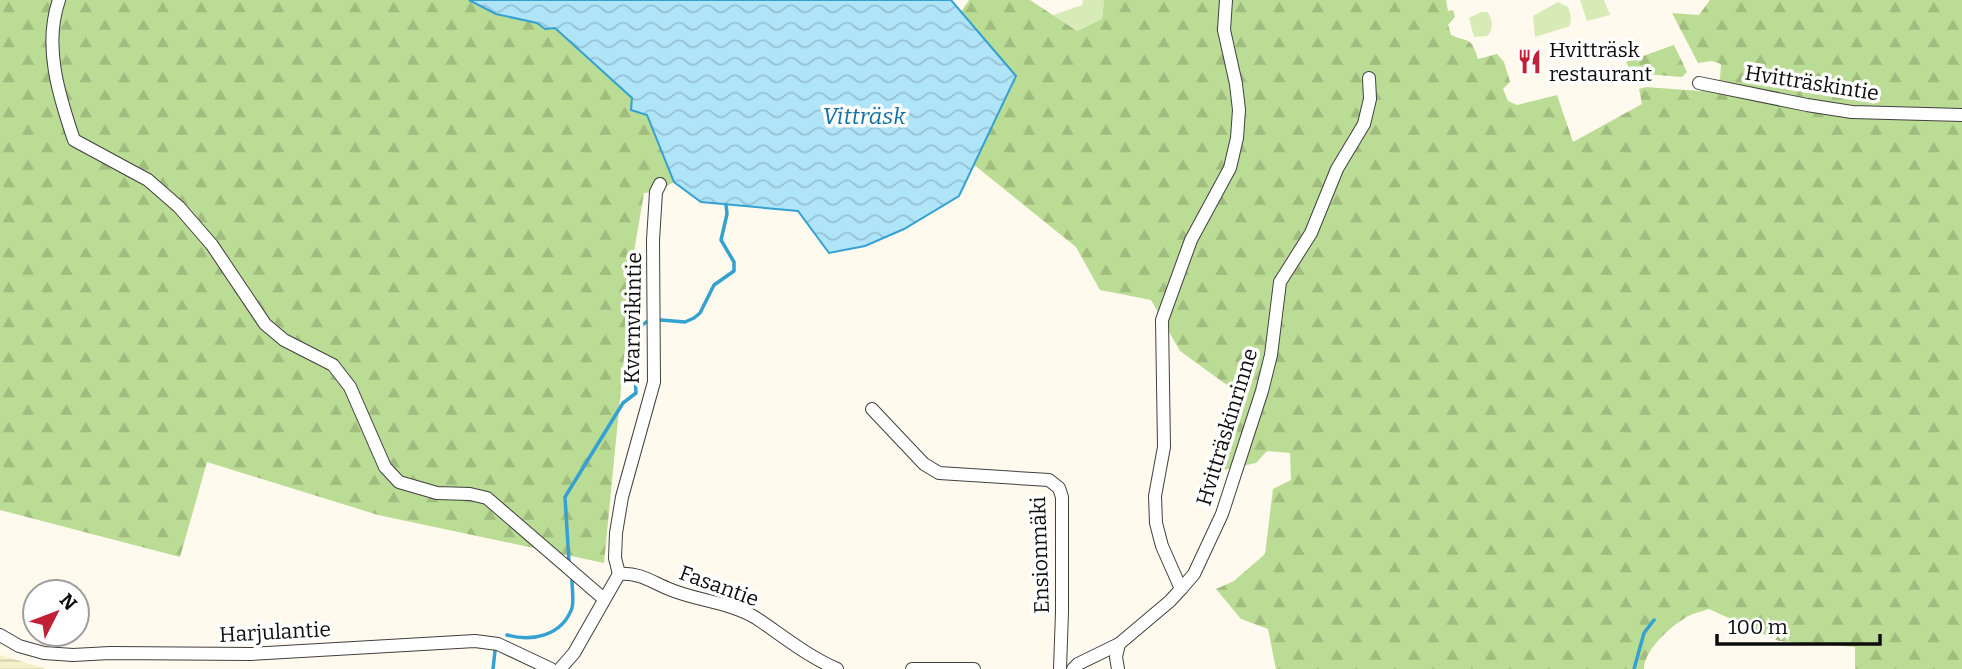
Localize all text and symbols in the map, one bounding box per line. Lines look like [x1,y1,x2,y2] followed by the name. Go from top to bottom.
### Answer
[1549,37,1653,87] place label: Hvitträsk restaurant
[1515,48,1543,76] restaurant icon: Hvitträsk restaurant
[1743,60,1881,106] street label: Hvitträskintie
[822,102,906,130] water label: Vitträsk
[619,252,647,384] street label: Kvarnvikintie
[1191,345,1263,509] street label: Hvitträskinrinne
[1025,496,1055,614] street label: Ensionmäki
[676,560,762,612] street label: Fasantie
[21,578,91,648] north arrow
[55,589,82,615] text: N
[1717,602,1880,646] scale bar
[1728,614,1788,640] text: 100 m
[219,616,331,648] street label: Harjulantie

